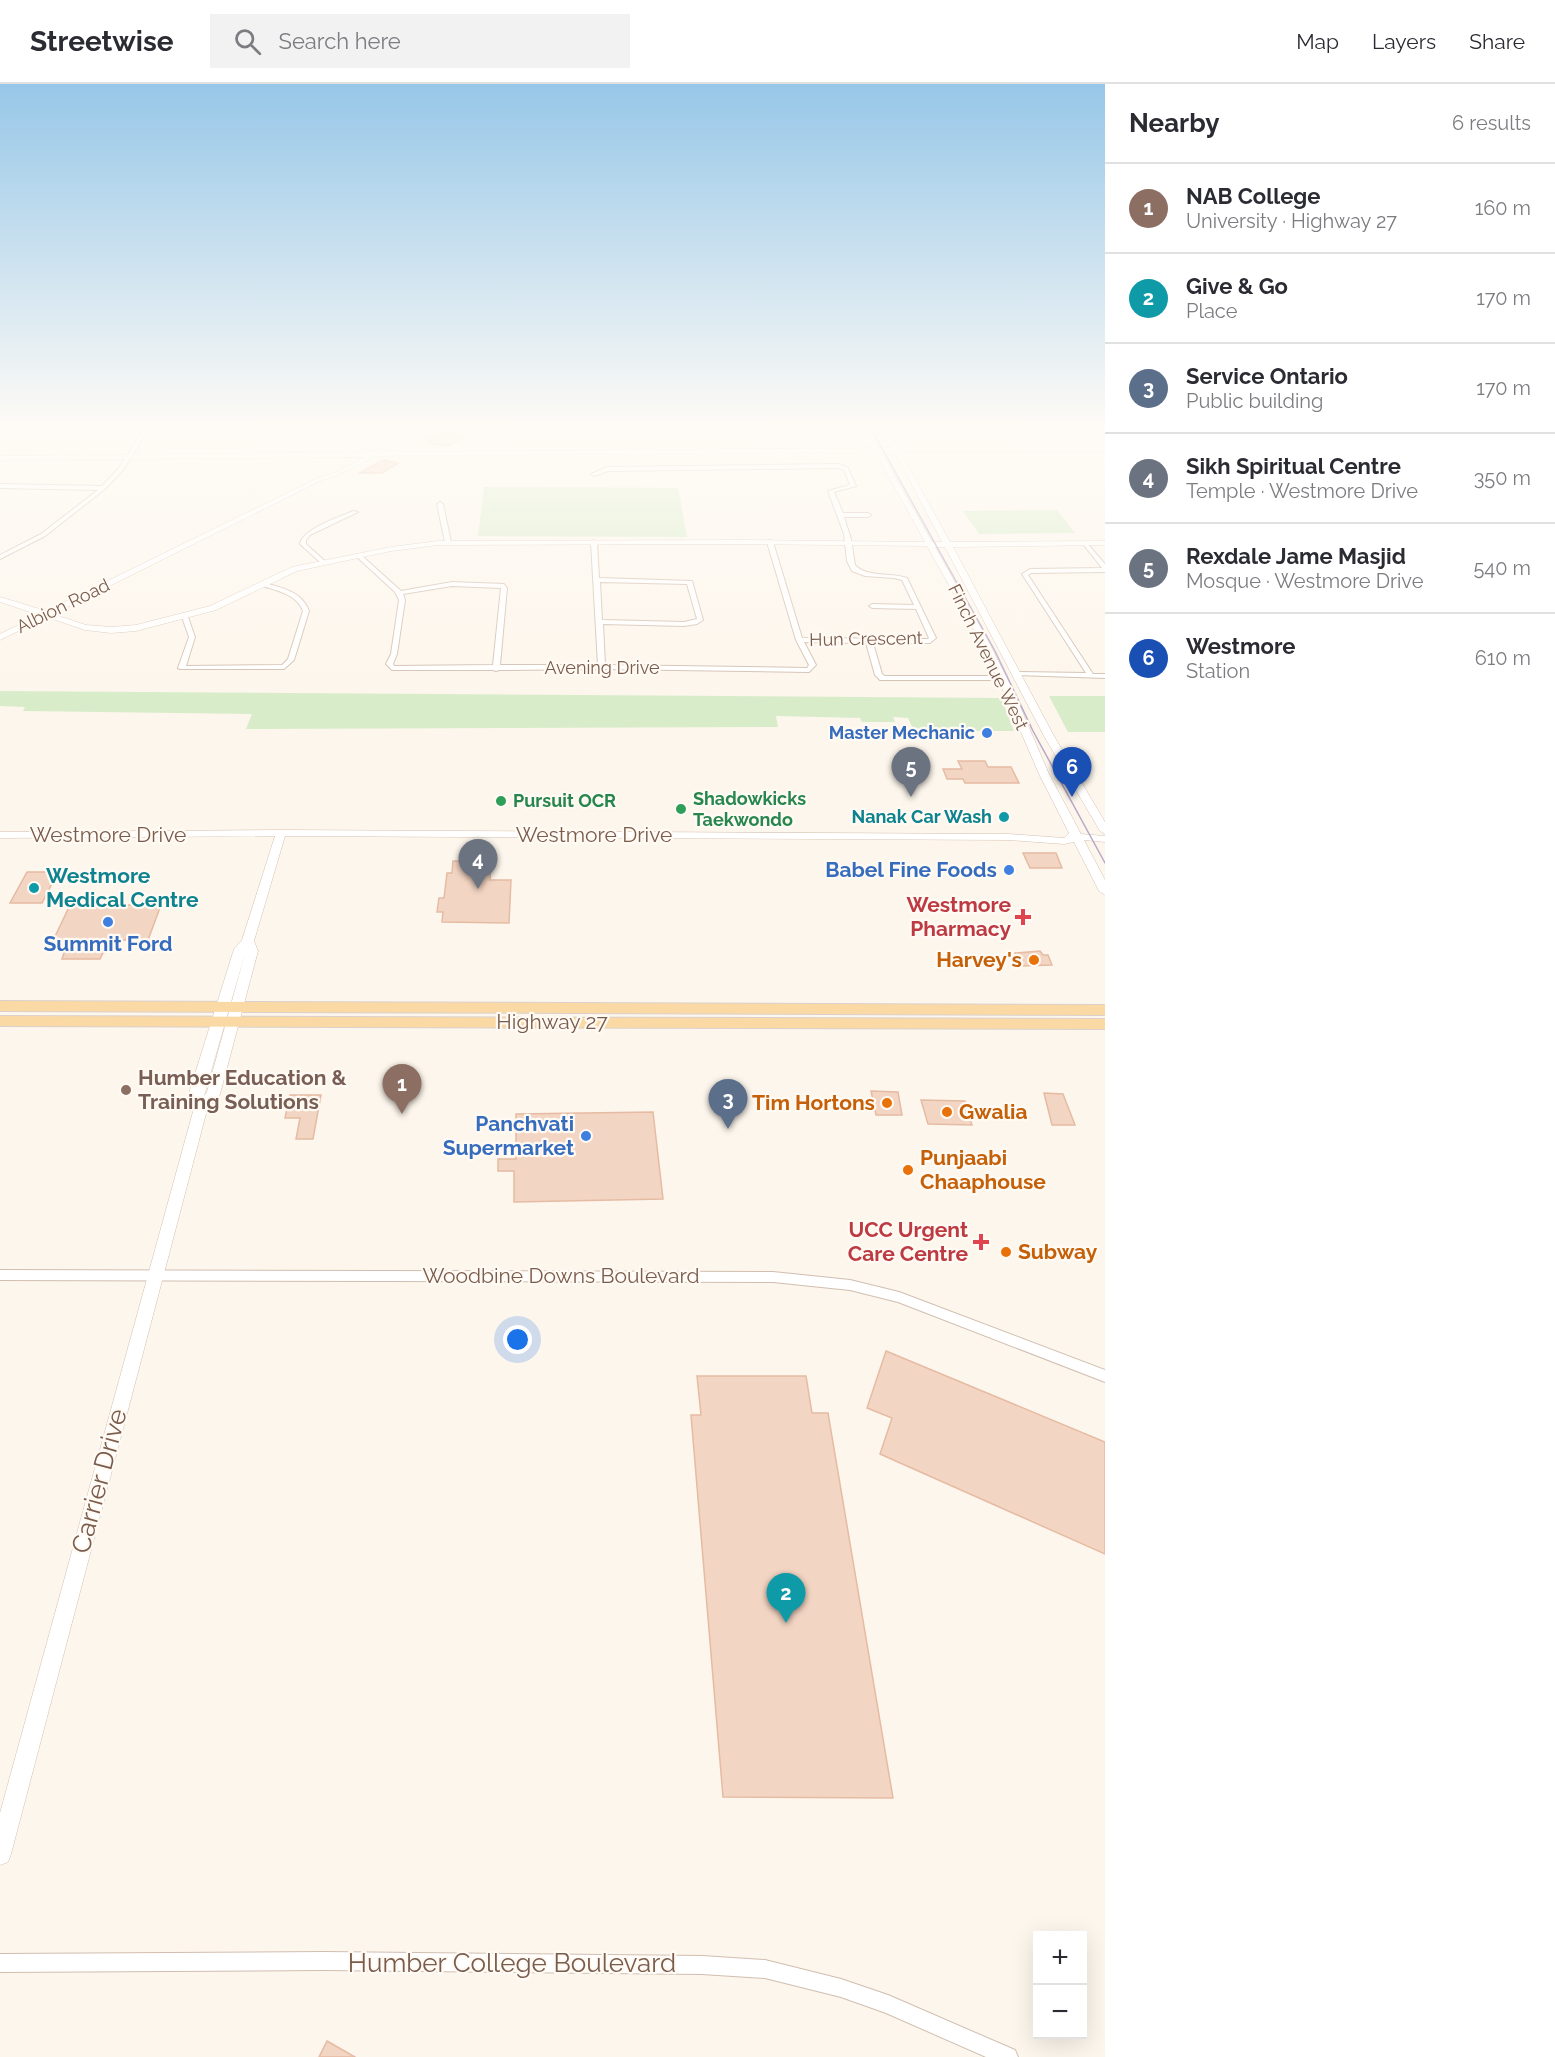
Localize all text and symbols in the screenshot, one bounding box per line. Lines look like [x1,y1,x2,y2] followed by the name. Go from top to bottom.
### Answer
[210,14,630,68] search box
[30,25,174,58] text: Streetwise
[231,25,264,58] icon: search
[279,28,401,54] text: Search here
[1296,29,1339,54] text: Map
[1372,29,1436,54] text: Layers
[1469,29,1525,54] text: Share
[1129,108,1219,138] text: Nearby
[1452,111,1531,135] text: 6 results
[1186,183,1320,209] text: NAB College
[1144,196,1153,220] text: 1
[1475,196,1531,220] text: 160 m
[1186,209,1397,233] text: University · Highway 27
[1186,273,1288,299] text: Give & Go
[1143,286,1154,310] text: 2
[1476,286,1531,310] text: 170 m
[1186,299,1237,323] text: Place
[1186,363,1348,389] text: Service Ontario
[1143,376,1154,400] text: 3
[1476,376,1531,400] text: 170 m
[1186,389,1323,413] text: Public building
[1186,453,1401,479] text: Sikh Spiritual Centre
[1143,466,1154,490] text: 4
[1474,466,1531,490] text: 350 m
[1186,479,1418,503] text: Temple · Westmore Drive
[1186,543,1406,569] text: Rexdale Jame Masjid
[1143,556,1154,580] text: 5
[1473,556,1531,580] text: 540 m
[1186,569,1423,593] text: Mosque · Westmore Drive
[13,574,113,637] street label: Albion Road
[944,581,1033,733] street label: Finch Avenue West
[809,627,923,650] street label: Hun Crescent
[1186,633,1295,659] text: Westmore
[1142,646,1155,670] text: 6
[1475,646,1531,670] text: 610 m
[545,657,660,678] street label: Avening Drive
[1186,659,1250,683] text: Station
[829,722,975,743] place label: Master Mechanic
[980,726,994,740] marker: Master Mechanic
[892,748,930,797] pin: 5
[1052,748,1092,797] pin: 6
[693,788,806,830] place label: Shadowkicks Taekwondo
[513,790,616,811] place label: Pursuit OCR
[494,794,508,808] marker: Pursuit OCR
[674,802,688,816] marker: Shadowkicks Taekwondo
[852,806,992,827] place label: Nanak Car Wash
[997,810,1011,824] marker: Nanak Car Wash
[30,822,186,847] street label: Westmore Drive
[516,822,672,847] street label: Westmore Drive
[458,840,498,889] pin: 4
[825,857,997,882] place label: Babel Fine Foods
[46,863,199,912] place label: Westmore Medical Centre
[1002,863,1016,877] marker: Babel Fine Foods
[27,881,41,895] marker: Westmore Medical Centre
[907,892,1011,941] place label: Westmore Pharmacy
[1016,910,1030,924] marker: Westmore Pharmacy
[101,915,115,929] marker: Summit Ford
[43,931,173,956] place label: Summit Ford
[936,947,1022,972] place label: Harvey's
[1027,953,1041,967] marker: Harvey's
[496,1009,608,1034] street label: Highway 27
[382,1064,422,1114] pin: 1
[138,1065,346,1114] place label: Humber Education & Training Solutions
[708,1080,748,1129] pin: 3
[119,1083,133,1097] marker: Humber Education & Training Solutions
[752,1090,875,1115] place label: Tim Hortons
[880,1096,894,1110] marker: Tim Hortons
[959,1099,1028,1124] place label: Gwalia
[940,1105,954,1119] marker: Gwalia
[443,1111,574,1160] place label: Panchvati Supermarket
[579,1129,593,1143] marker: Panchvati Supermarket
[920,1145,1046,1194] place label: Punjaabi Chaaphouse
[901,1163,915,1177] marker: Punjaabi Chaaphouse
[848,1217,968,1266] place label: UCC Urgent Care Centre
[972,1233,990,1251] marker: UCC Urgent Care Centre
[1018,1239,1098,1264] place label: Subway
[999,1245,1013,1259] marker: Subway
[422,1263,700,1288] street label: Woodbine Downs Boulevard
[503,1325,532,1354] your location
[65,1405,133,1557] street label: Carrier Drive
[766,1574,806,1623] pin: 2
[1033,1931,1087,2039] map controls
[1033,1931,1087,1985] button: +
[348,1948,676,1978] street label: Humber College Boulevard
[1033,1985,1087,2039] button: −

